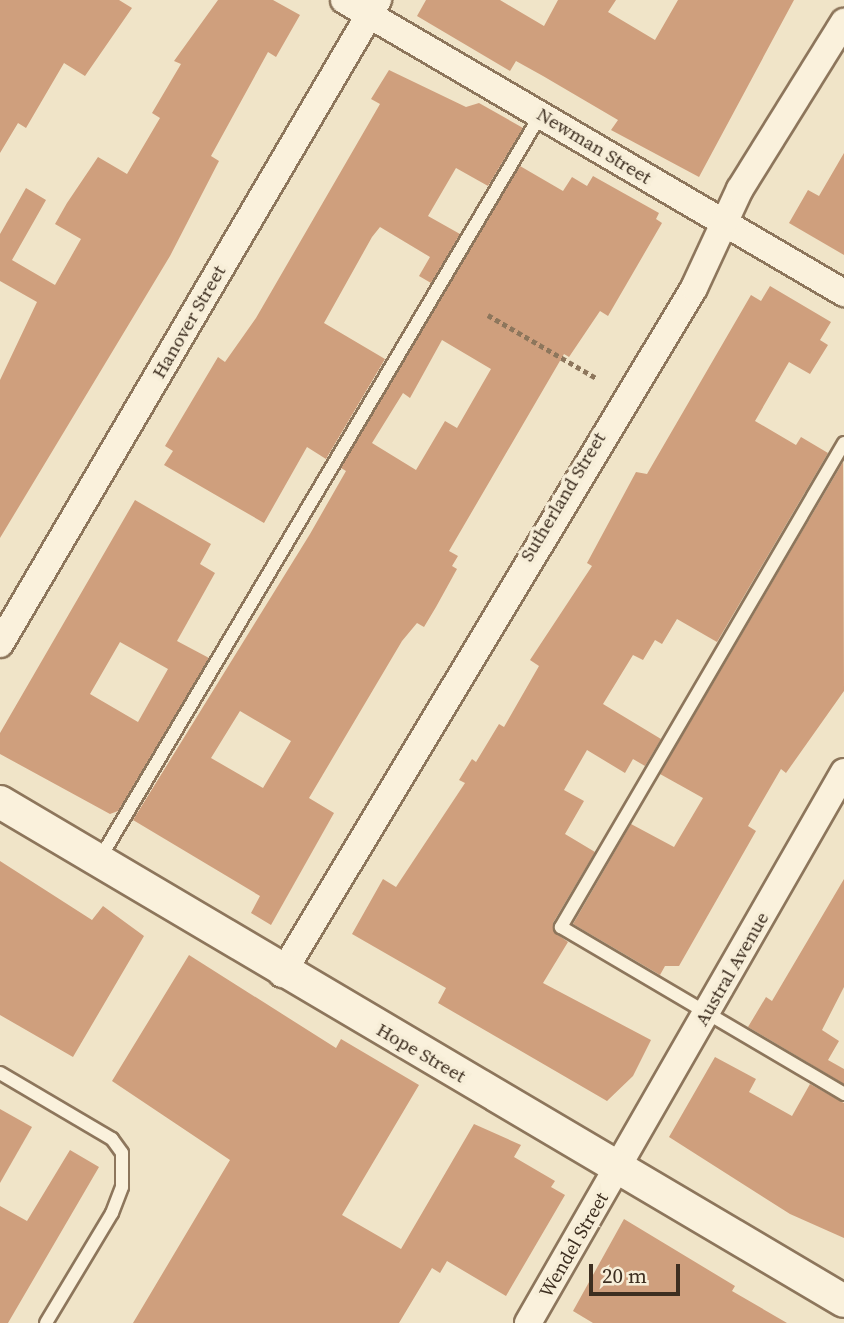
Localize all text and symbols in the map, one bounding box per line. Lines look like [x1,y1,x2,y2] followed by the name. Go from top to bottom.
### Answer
[533,103,655,189] street label: Newman Street
[147,261,231,383] street label: Hanover Street
[515,428,611,566] street label: Sutherland Street
[690,908,774,1030] street label: Austral Avenue
[372,1018,470,1088] street label: Hope Street
[535,1188,613,1302] street label: Wendel Street
[592,1250,683,1294] scale bar
[602,1261,647,1290] text: 20 m

